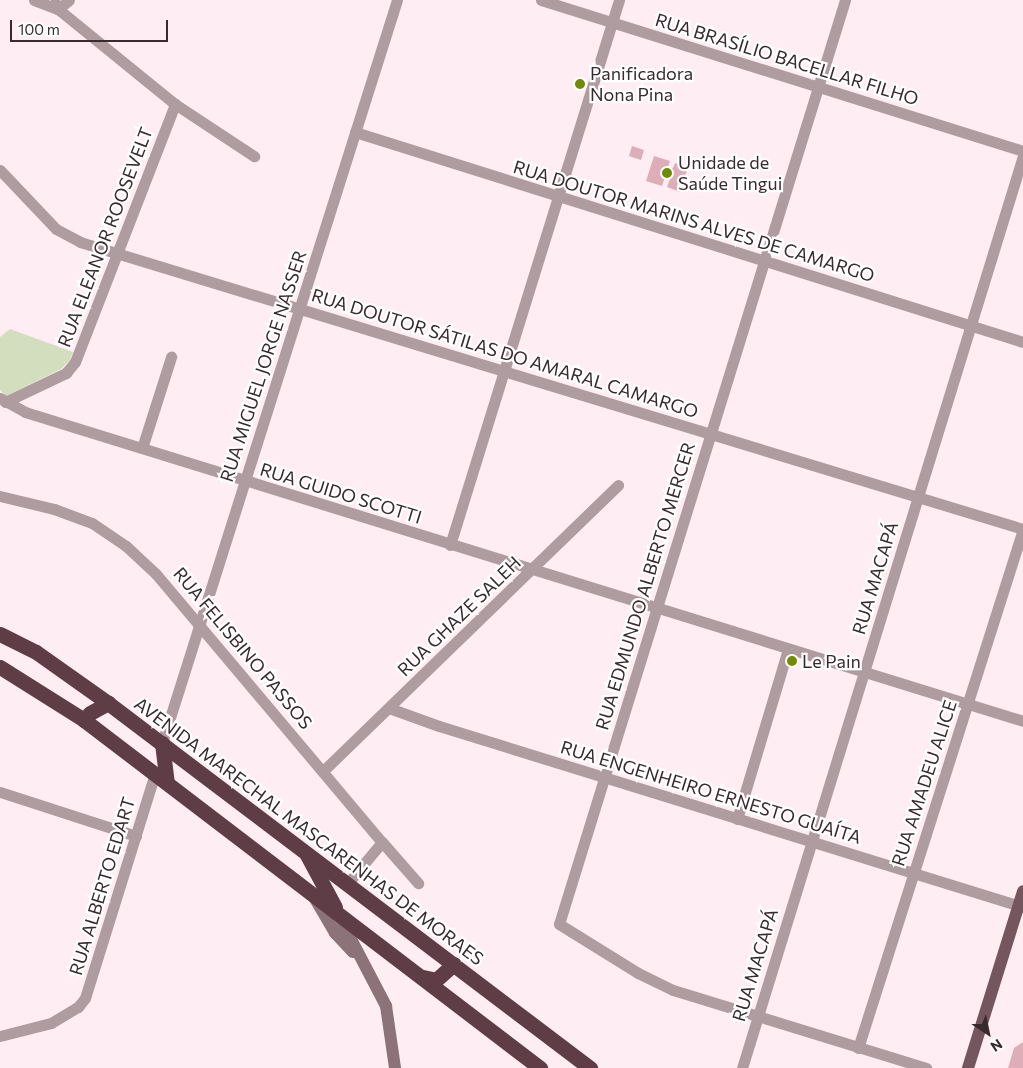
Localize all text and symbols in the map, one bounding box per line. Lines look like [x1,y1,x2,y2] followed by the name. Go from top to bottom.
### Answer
[653,9,921,109] street label: RUA BRASÍLIO BACELLAR FILHO
[12,10,170,42] scale bar
[18,20,60,38] text: 100 m
[590,63,693,106] place label: Panificadora Nona Pina
[574,78,586,90] marker: Panificadora Nona Pina
[53,124,157,350] street label: RUA ELEANOR ROOSEVELT
[678,152,782,194] place label: Unidade de Saúde Tingui
[511,156,877,286] street label: RUA DOUTOR MARINS ALVES DE CAMARGO
[660,166,674,180] marker: Unidade de Saúde Tingui
[215,248,311,484] street label: RUA MIGUEL JORGE NASSER
[309,284,701,422] street label: RUA DOUTOR SÁTILAS DO AMARAL CAMARGO
[591,440,699,732] street label: RUA EDMUNDO ALBERTO MERCER
[257,458,425,528] street label: RUA GUIDO SCOTTI
[848,519,902,637] street label: RUA MACAPÁ
[393,552,525,680] street label: RUA GHAZE SALEH
[169,563,317,733] street label: RUA FELISBINO PASSOS
[802,650,861,672] place label: Le Pain
[786,655,798,667] marker: Le Pain
[130,692,488,970] street label: AVENIDA MARECHAL MASCARENHAS DE MORAES
[887,697,961,869] street label: RUA AMADEU ALICE
[558,736,864,848] street label: RUA ENGENHEIRO ERNESTO GUAÍTA
[65,794,139,978] street label: RUA ALBERTO EDART
[728,906,782,1024] street label: RUA MACAPÁ
[963,1008,1013,1058] north arrow
[988,1036,1006,1056] text: N

